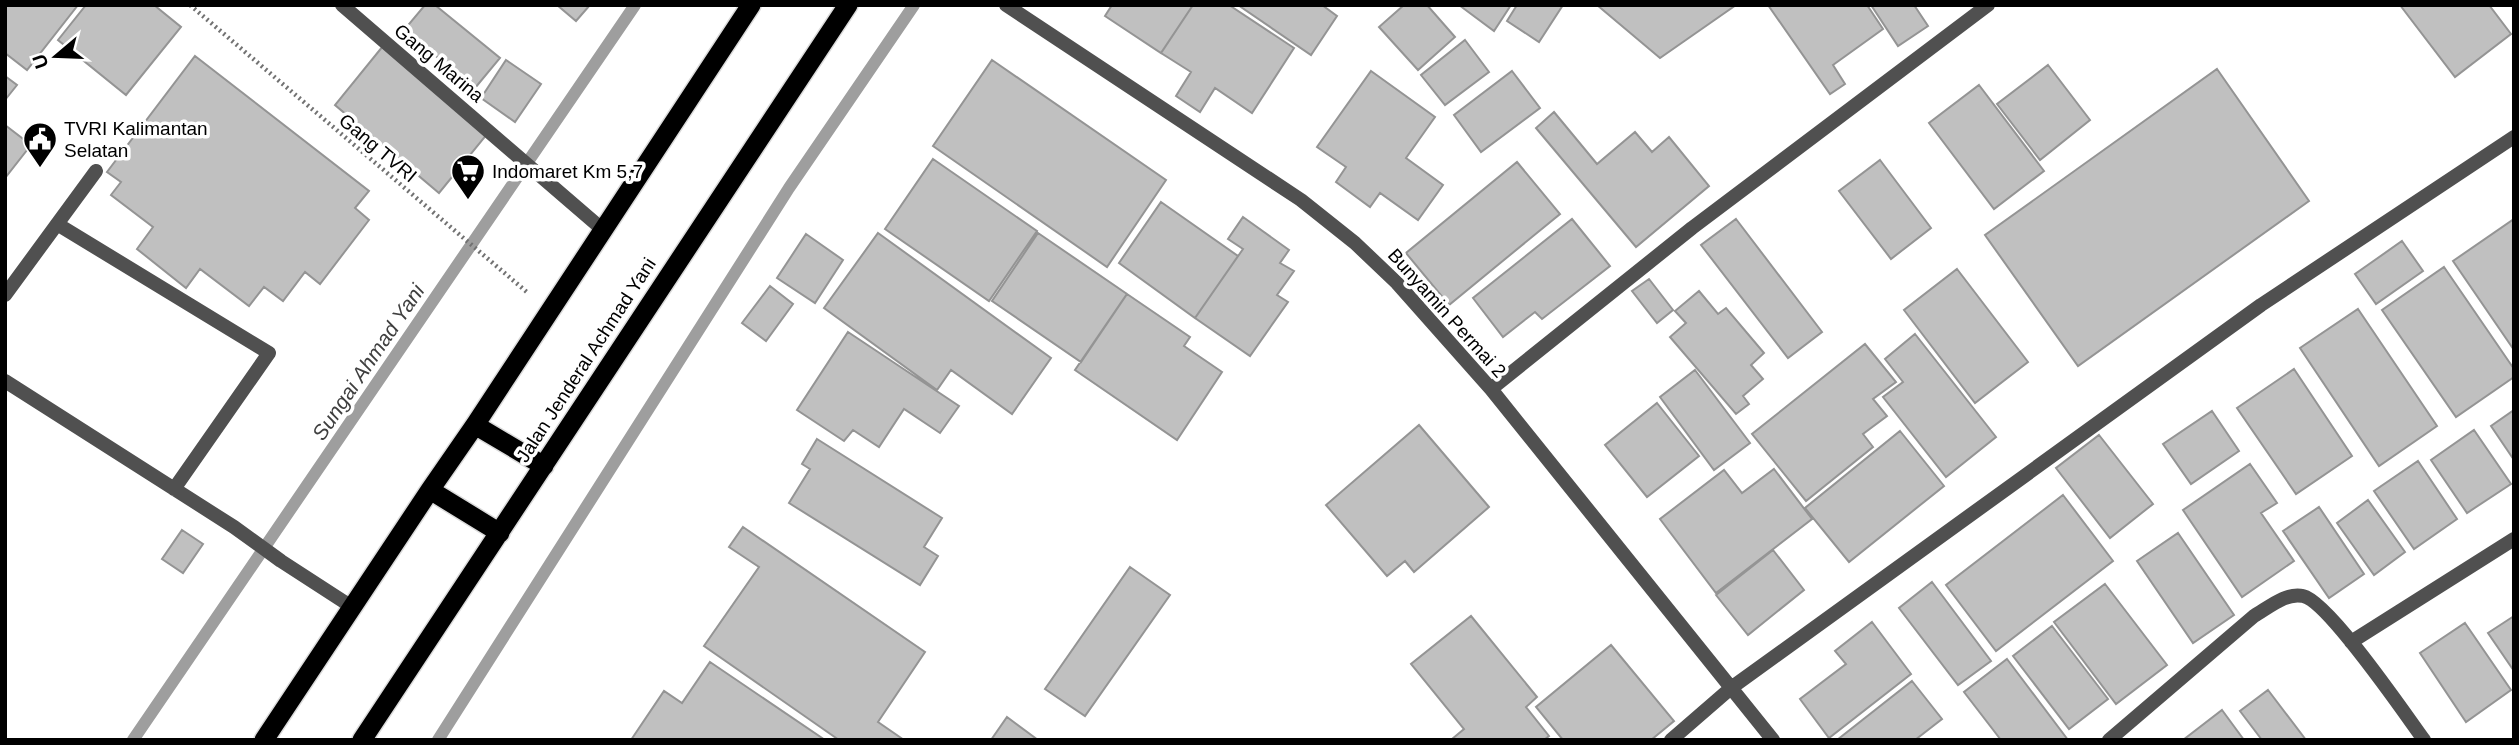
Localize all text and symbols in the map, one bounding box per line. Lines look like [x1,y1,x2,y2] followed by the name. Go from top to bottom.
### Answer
[390,20,488,107] street label: Gang Marina
[21,21,91,91] north arrow
[28,51,53,71] text: U
[335,110,421,186] street label: Gang TVRI
[64,118,208,161] place label: TVRI Kalimantan Selatan
[21,120,59,169] public building icon: TVRI Kalimantan Selatan
[449,152,487,201] supermarket icon: Indomaret Km 5,7
[492,161,643,182] place label: Indomaret Km 5,7
[1384,244,1510,382] street label: Bunyamin Permai 2
[512,254,660,466] street label: Jalan Jenderal Achmad Yani
[307,279,429,444] water label: Sungai Ahmad Yani

